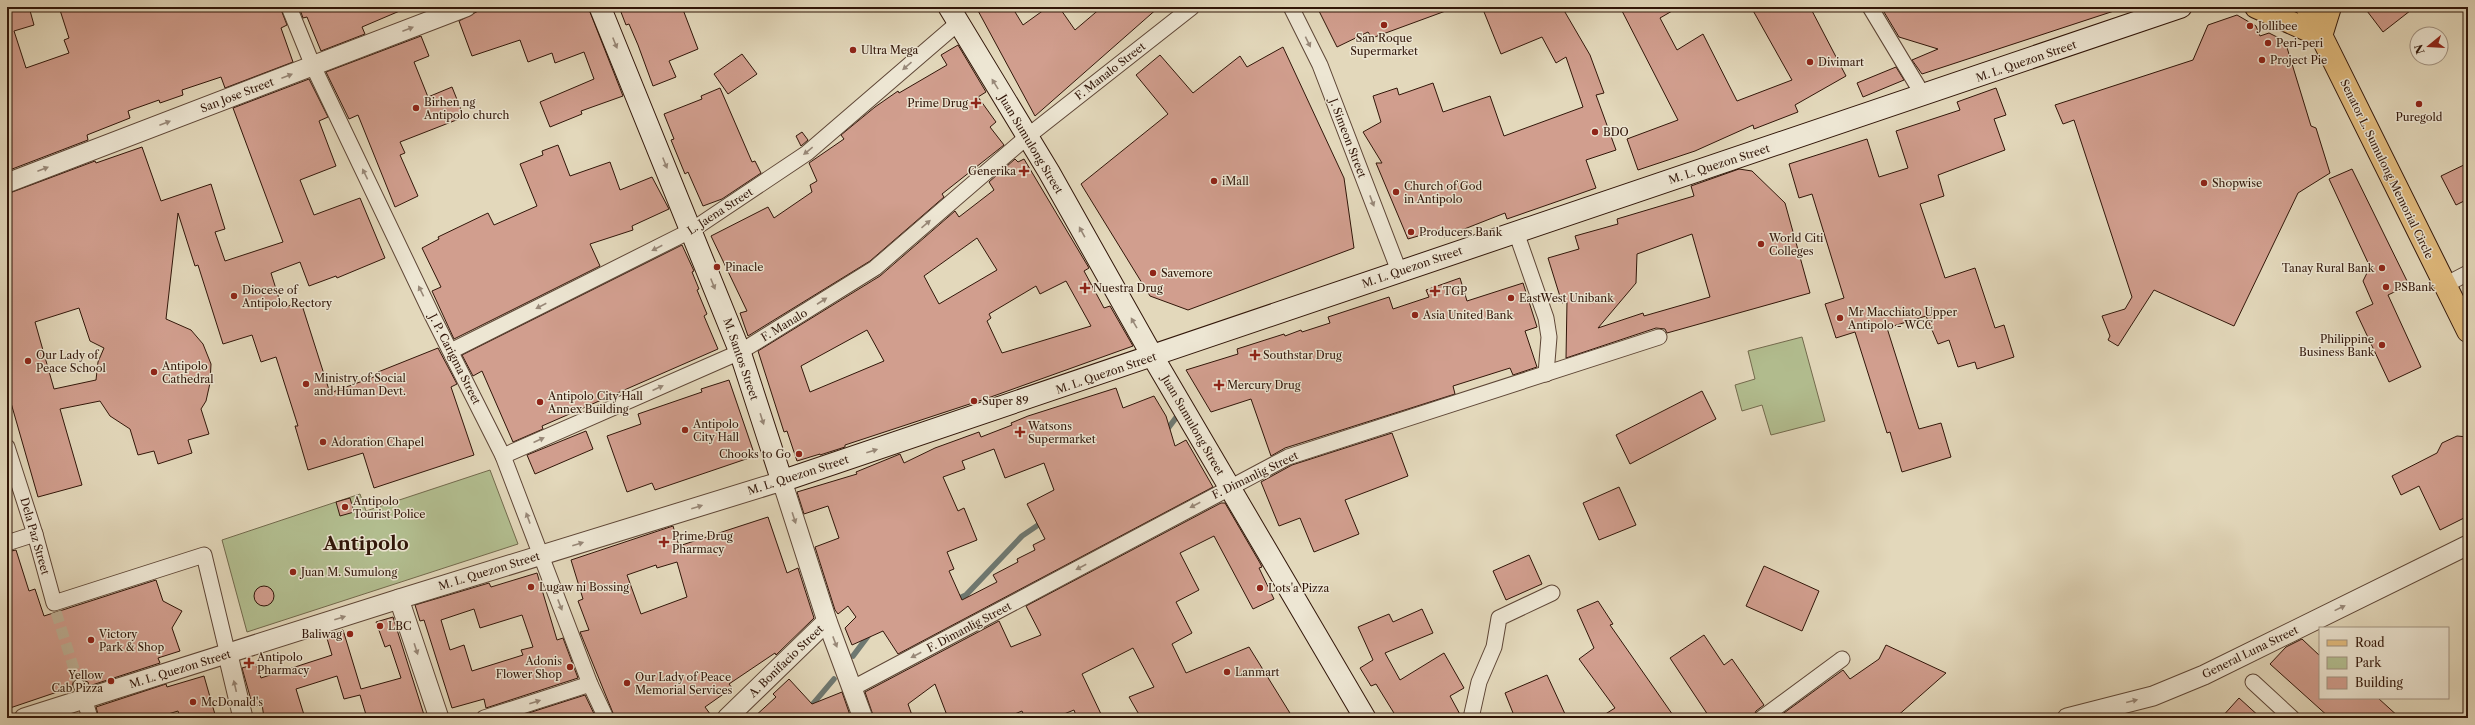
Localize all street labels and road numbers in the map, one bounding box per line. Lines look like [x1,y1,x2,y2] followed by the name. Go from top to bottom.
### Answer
[1974,37,2078,85] street label: M. L. Quezon Street
[1072,39,1148,103] street label: F. Manalo Street
[198,75,276,115] street label: San Jose Street
[2337,77,2437,261] street label: Senator L. Sumulong Memorial Circle
[995,90,1066,196] street label: Juan Sumulong Street
[1326,95,1370,180] street label: J. Simeon Street
[1667,141,1771,187] street label: M. L. Quezon Street
[685,185,756,237] street label: L. Jaena Street
[1360,243,1464,291] street label: M. L. Quezon Street
[758,306,810,344] street label: F. Manalo
[425,310,484,407] street label: J. P. Carigma Street
[720,316,762,402] street label: M. Santos Street
[1054,349,1158,397] street label: M. L. Quezon Street
[1158,371,1227,478] street label: Juan Sumulong Street
[1210,448,1300,502] street label: F. Dimanlig Street
[746,452,850,498] street label: M. L. Quezon Street
[17,496,53,576] street label: Dela Paz Street
[437,549,542,593] street label: M. L. Quezon Street
[924,599,1014,655] street label: F. Dimanlig Street
[745,622,826,701] street label: A. Bonifacio Street
[2200,623,2300,681] street label: General Luna Street
[128,647,233,691] street label: M. L. Quezon Street

